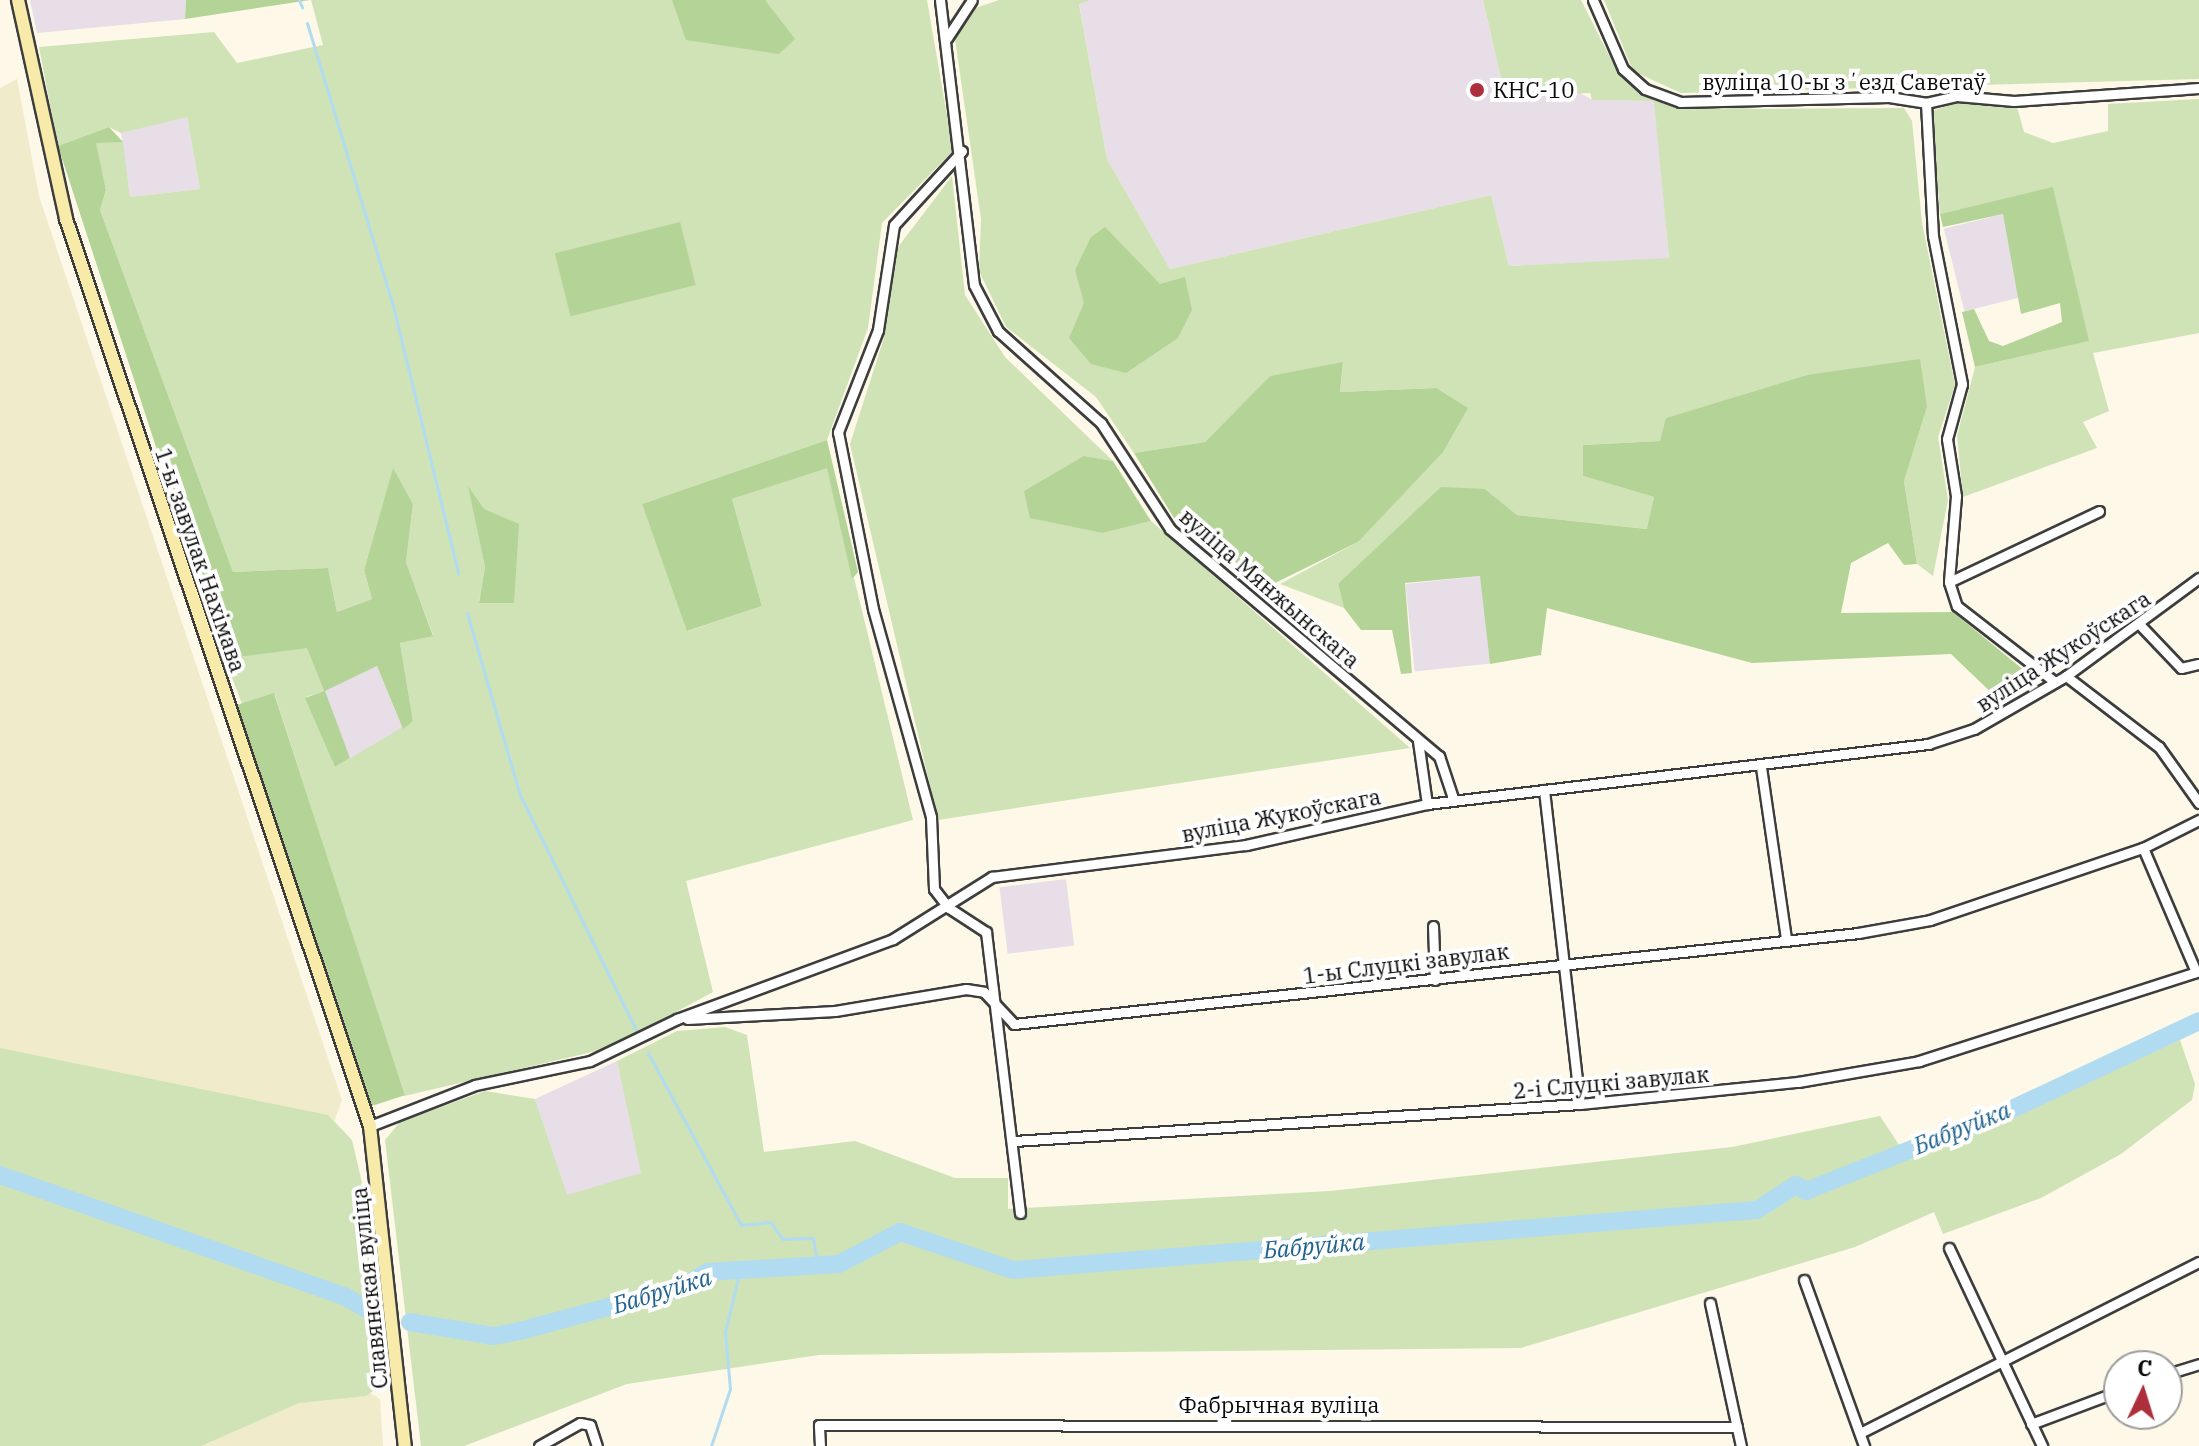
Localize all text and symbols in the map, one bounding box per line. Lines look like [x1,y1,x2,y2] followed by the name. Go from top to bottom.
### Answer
[1702,69,1986,95] street label: вуліца 10-ы зʼезд Саветаў
[1493,77,1574,103] place label: КНС-10
[1468,81,1486,99] marker: КНС-10
[150,444,252,676] street label: 1-ы завулак Нахімава
[1175,503,1365,673] street label: вуліца Мянжынскага
[1971,585,2155,717] street label: вуліца Жукоўскага
[1179,783,1383,847] street label: вуліца Жукоўскага
[1301,937,1511,989] street label: 1-ы Слуцкі завулак
[1512,1060,1710,1104] street label: 2-і Слуцкі завулак
[1909,1096,2015,1160] water label: Бабруйка
[345,1186,393,1390] street label: Славянская вуліца
[1262,1227,1366,1265] water label: Бабруйка
[609,1262,715,1320] water label: Бабруйка
[2103,1350,2183,1430] north arrow
[2136,1353,2153,1383] text: С
[1178,1392,1380,1418] street label: Фабрычная вуліца

